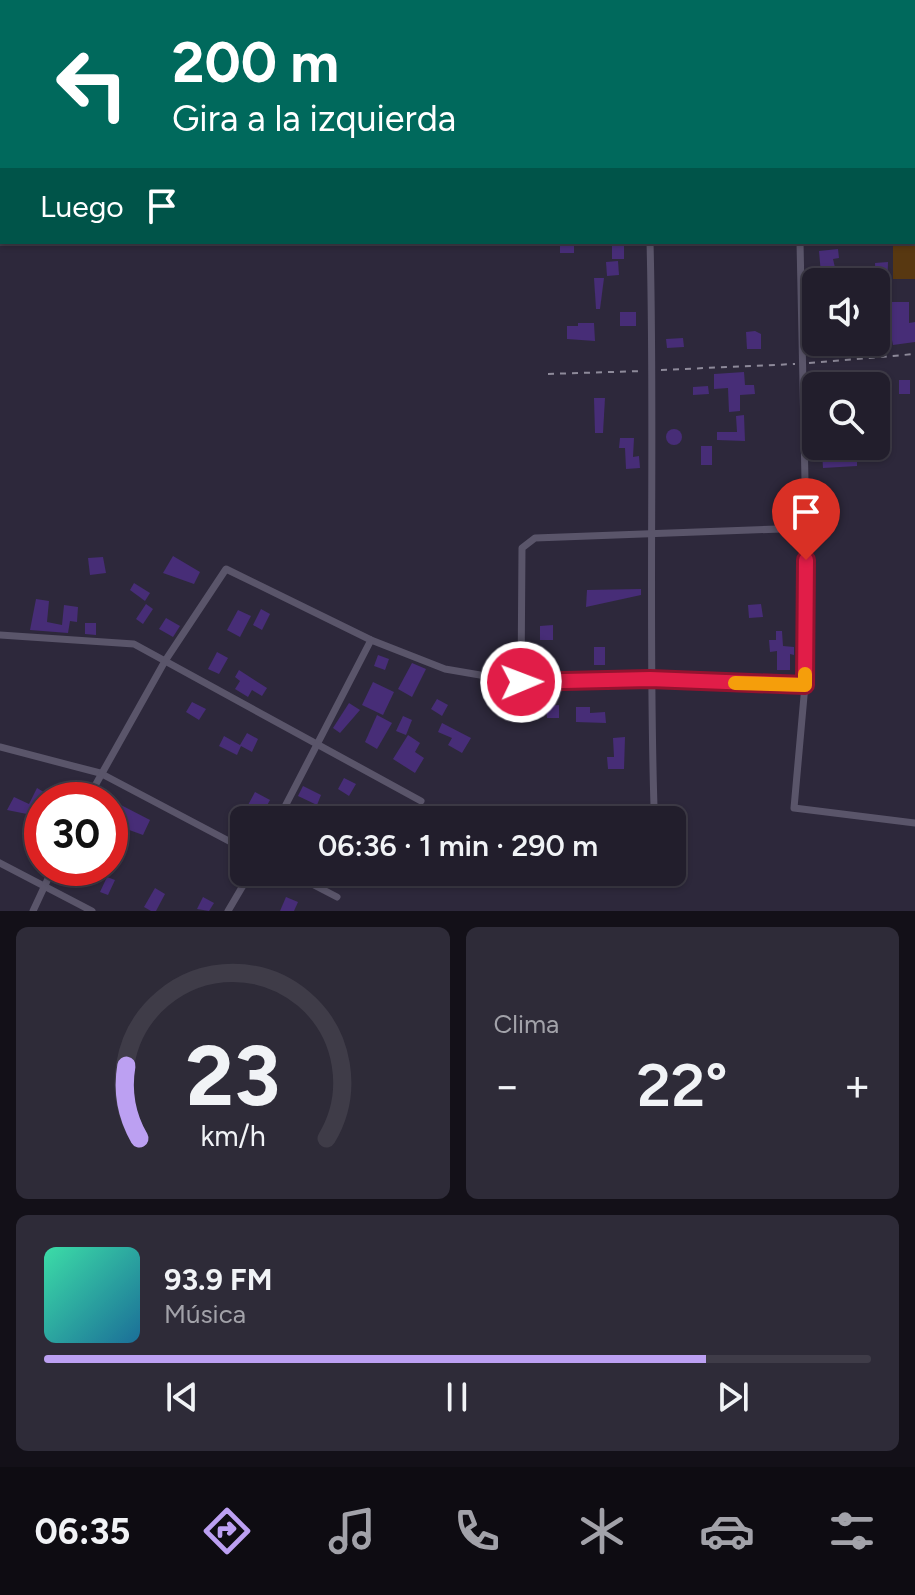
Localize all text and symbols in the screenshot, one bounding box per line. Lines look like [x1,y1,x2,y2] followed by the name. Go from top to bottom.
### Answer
[172,29,339,96] text: 200 m
[40,32,144,136] icon: left
[172,97,456,140] text: Gira a la izquierda
[140,184,184,228] icon: arrive
[40,188,124,225] text: Luego
[802,268,890,460] map controls
[802,268,890,356] button: sound
[802,372,890,460] button: search
[772,478,840,560] pin
[784,490,828,534] icon: arrive
[479,640,563,724] position arrow
[24,782,128,886] speed limit sign: 30
[318,827,598,864] text: 06:36 · 1 min · 290 m
[494,1008,559,1040] text: Clima
[186,1026,280,1126] text: 23
[637,1049,728,1121] text: 22°
[494,1059,521,1112] text: −
[844,1059,871,1112] text: +
[200,1119,265,1153] text: km/h
[164,1261,272,1298] text: 93.9 FM
[164,1298,246,1330] text: Música
[160,1375,204,1419] icon: previous
[435,1375,479,1419] icon: pause
[711,1375,755,1419] icon: next
[199,1503,255,1559] icon: directions
[324,1503,380,1559] icon: music
[449,1503,505,1559] icon: phone
[574,1503,630,1559] icon: climate
[699,1503,755,1559] icon: car
[824,1503,880,1559] icon: filters
[35,1510,130,1553] text: 06:35

